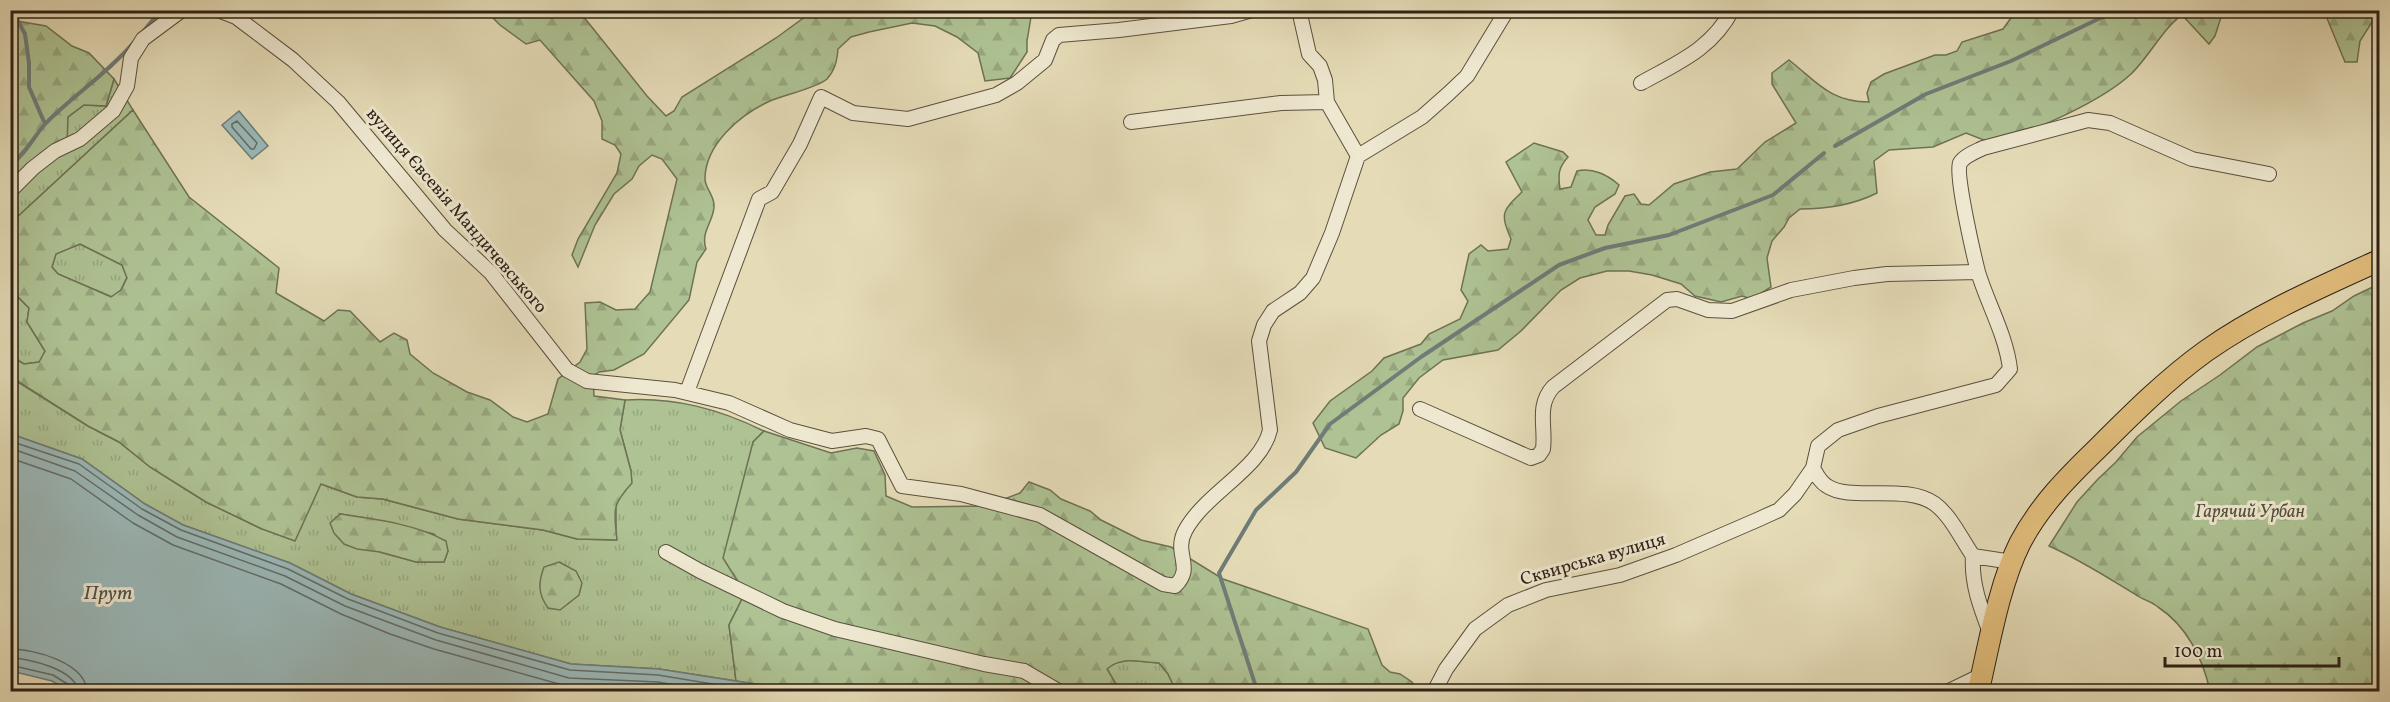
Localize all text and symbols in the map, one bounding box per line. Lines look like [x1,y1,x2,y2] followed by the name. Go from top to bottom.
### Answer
[360,103,552,319] street label: вулиця Євсевія Мандичевського
[2195,500,2305,525] park label: Гарячий Урбан
[1518,527,1668,593] street label: Сквирська вулиця
[84,580,132,608] water label: Прут
[2165,630,2339,668] scale bar
[2174,640,2223,665] text: 100 m

